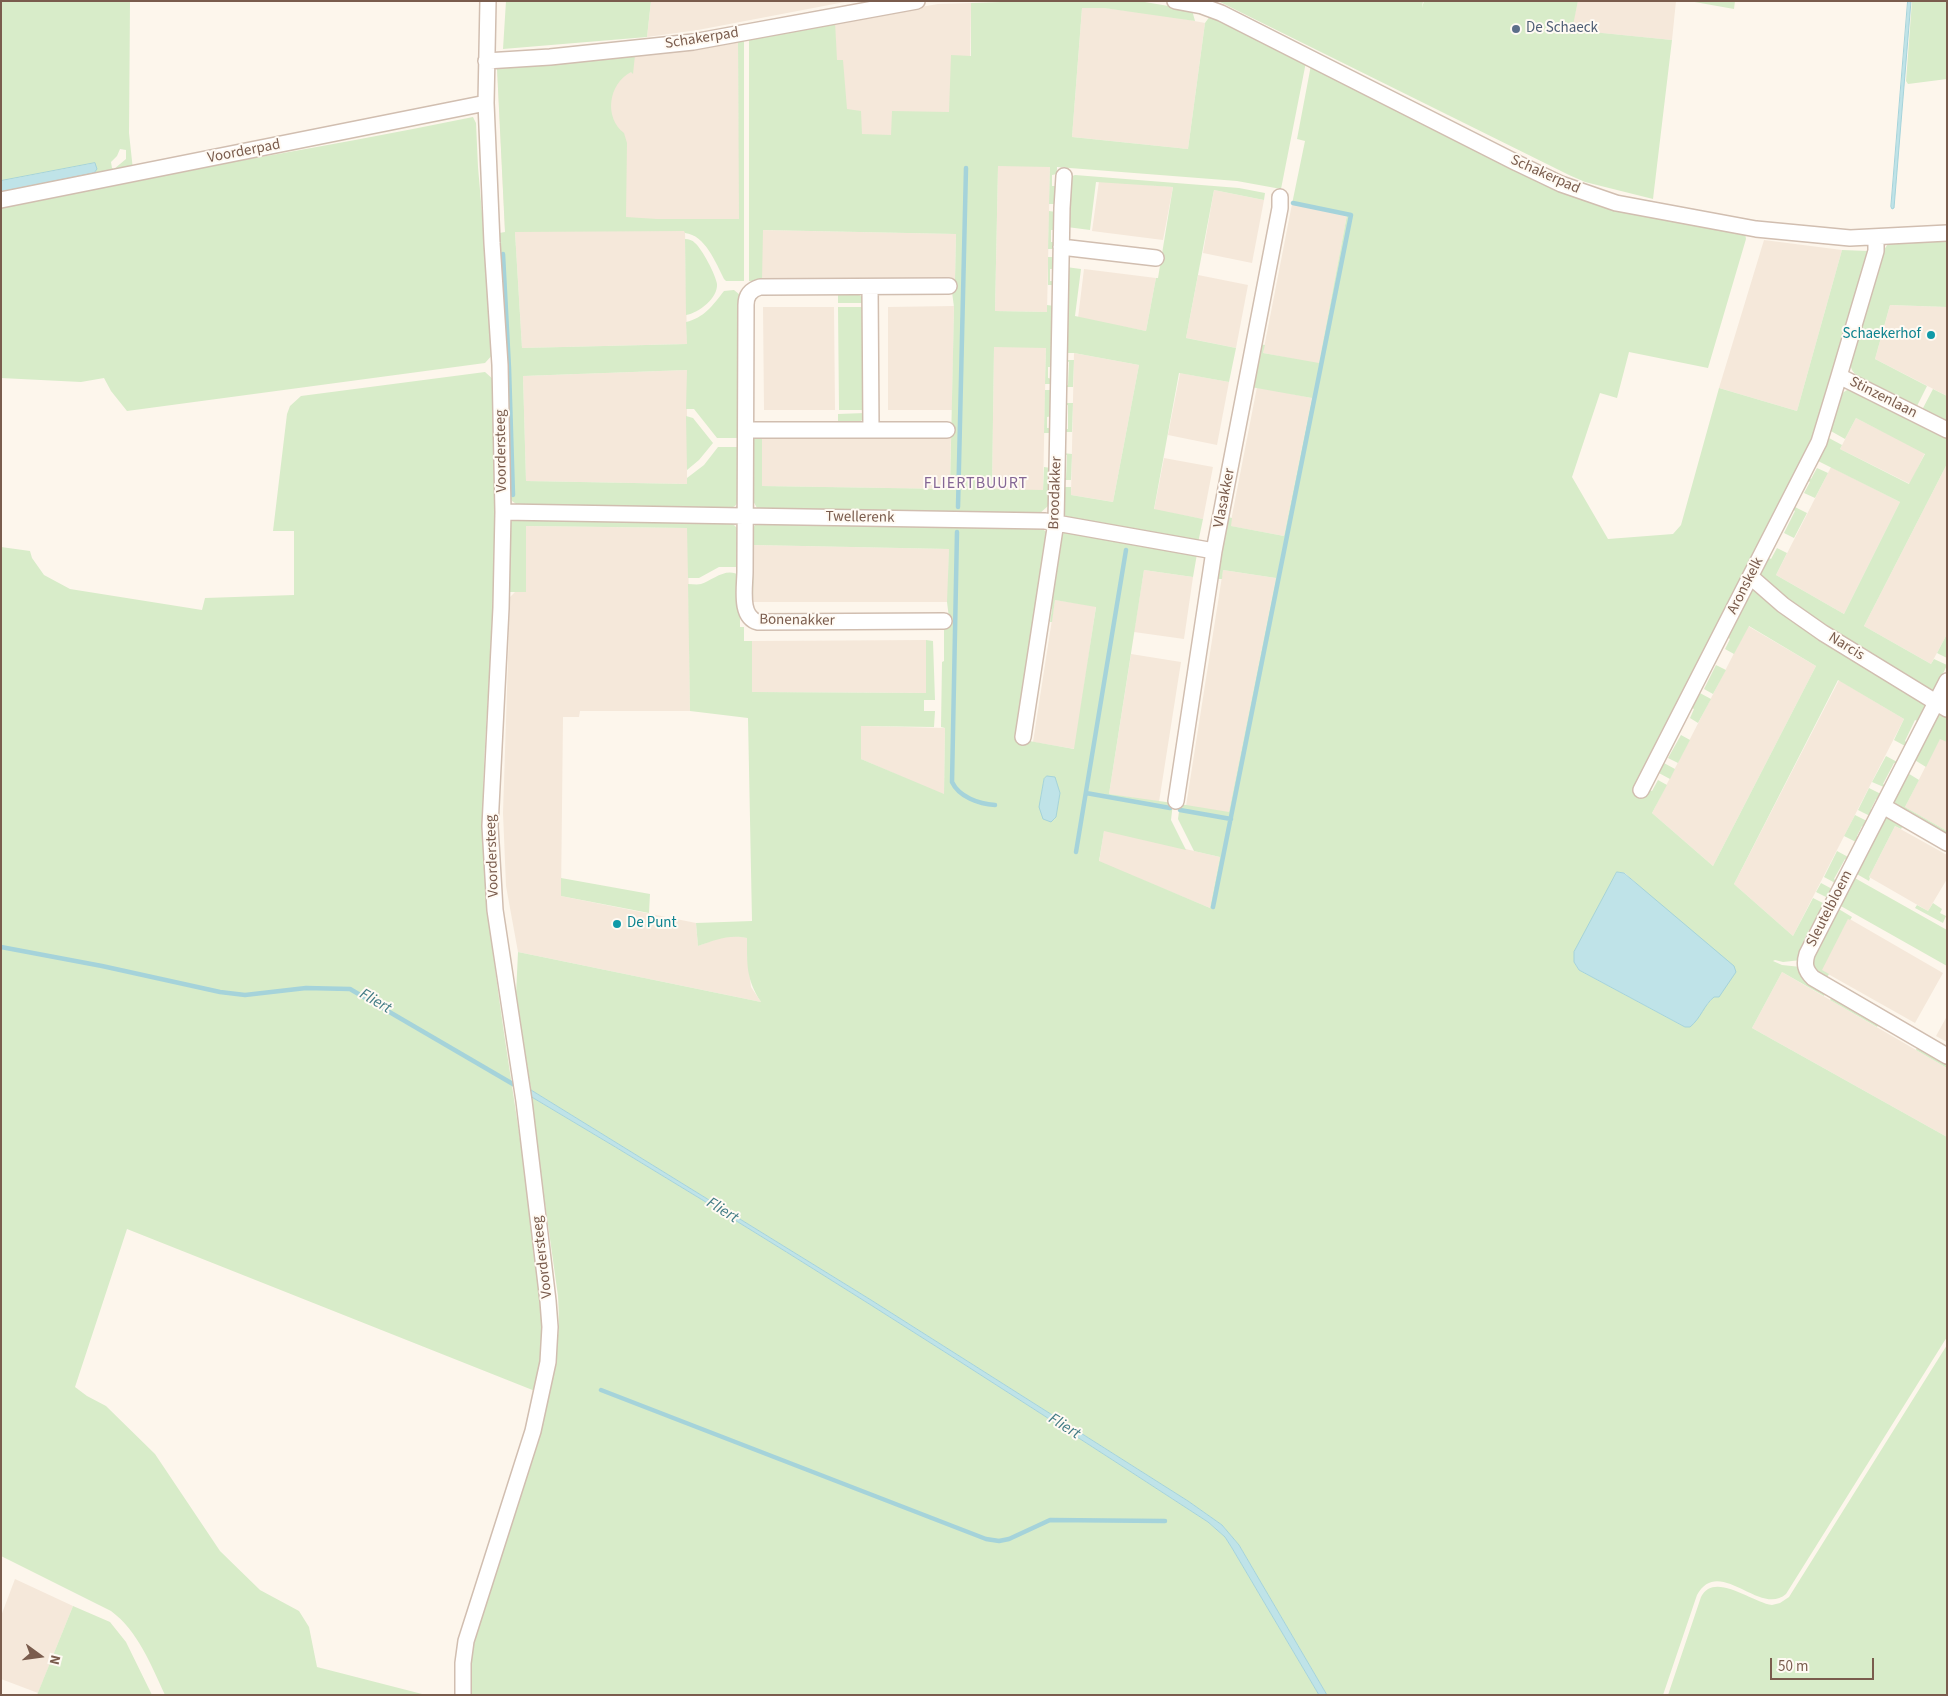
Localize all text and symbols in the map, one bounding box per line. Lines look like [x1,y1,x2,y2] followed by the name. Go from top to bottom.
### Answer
[1526,20,1598,38] place label: De Schaeck
[1510,23,1522,35] marker: De Schaeck
[664,24,740,54] street label: Schakerpad
[206,136,282,168] street label: Voorderpad
[1507,152,1583,198] street label: Schakerpad
[1843,326,1921,344] place label: Schaekerhof
[1925,329,1937,341] marker: Schaekerhof
[1846,373,1920,423] street label: Stinzenlaan
[492,409,512,493] street label: Voordersteeg
[1046,456,1066,530] street label: Broodakker
[1210,467,1240,529] street label: Vlasakker
[922,474,1030,494] district label: FLIERTBUURT
[825,508,895,528] street label: Twellerenk
[1724,554,1768,618] street label: Aronskelk
[759,611,835,631] street label: Bonenakker
[1825,629,1867,665] street label: Narcis
[483,814,503,898] street label: Voordersteeg
[1803,868,1857,950] street label: Sleutelbloem
[627,915,677,933] place label: De Punt
[611,918,623,930] marker: De Punt
[356,985,394,1019] water label: Fliert
[703,1194,741,1228] water label: Fliert
[529,1215,557,1299] street label: Voordersteeg
[1045,1410,1083,1444] water label: Fliert
[15,1631,65,1681] north arrow
[1773,1648,1877,1680] scale bar
[44,1653,65,1667] text: N
[1778,1656,1808,1677] text: 50 m

